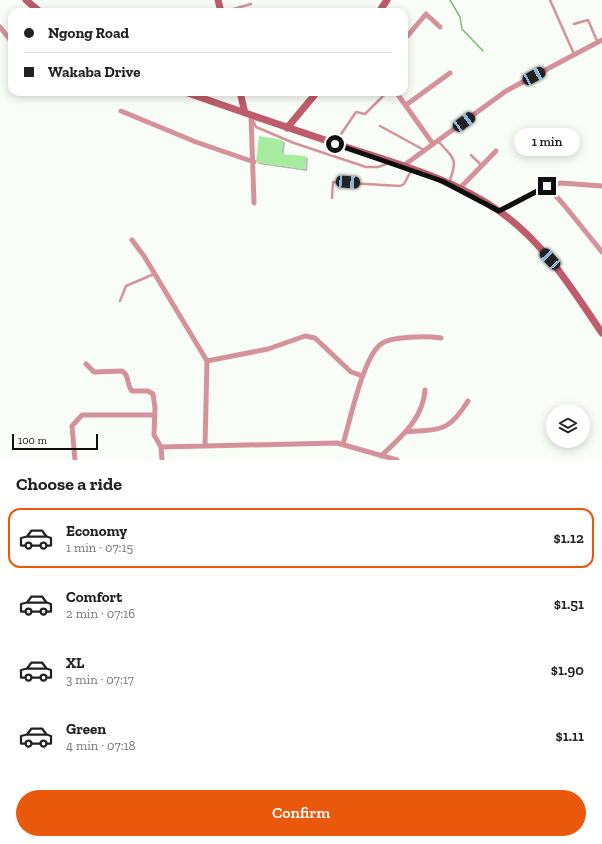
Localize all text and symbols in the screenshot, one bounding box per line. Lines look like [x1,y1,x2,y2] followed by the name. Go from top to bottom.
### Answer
[48,24,129,42] text: Ngong Road
[48,63,140,81] text: Wakaba Drive
[521,65,547,87] car
[451,110,477,134] car
[514,128,580,156] callout: 1 min
[532,134,562,149] text: 1 min
[326,135,344,153] route start
[336,175,360,189] car
[538,177,556,195] route end
[537,246,563,272] car
[546,404,590,448] map controls
[546,404,590,448] button: layers
[12,432,98,451] scale bar
[18,434,47,447] text: 100 m
[16,473,122,495] text: Choose a ride
[18,520,54,556] icon: car
[66,522,127,540] text: Economy
[554,529,584,547] text: $1.12
[66,540,133,555] text: 1 min · 07:15
[18,586,54,622] icon: car
[66,588,122,606] text: Comfort
[554,595,584,613] text: $1.51
[66,606,135,621] text: 2 min · 07:16
[18,652,54,688] icon: car
[66,654,84,672] text: XL
[551,661,584,679] text: $1.90
[66,672,134,687] text: 3 min · 07:17
[18,718,54,754] icon: car
[66,720,106,738] text: Green
[556,727,584,745] text: $1.11
[66,738,136,753] text: 4 min · 07:18
[16,790,586,836] button: Confirm

